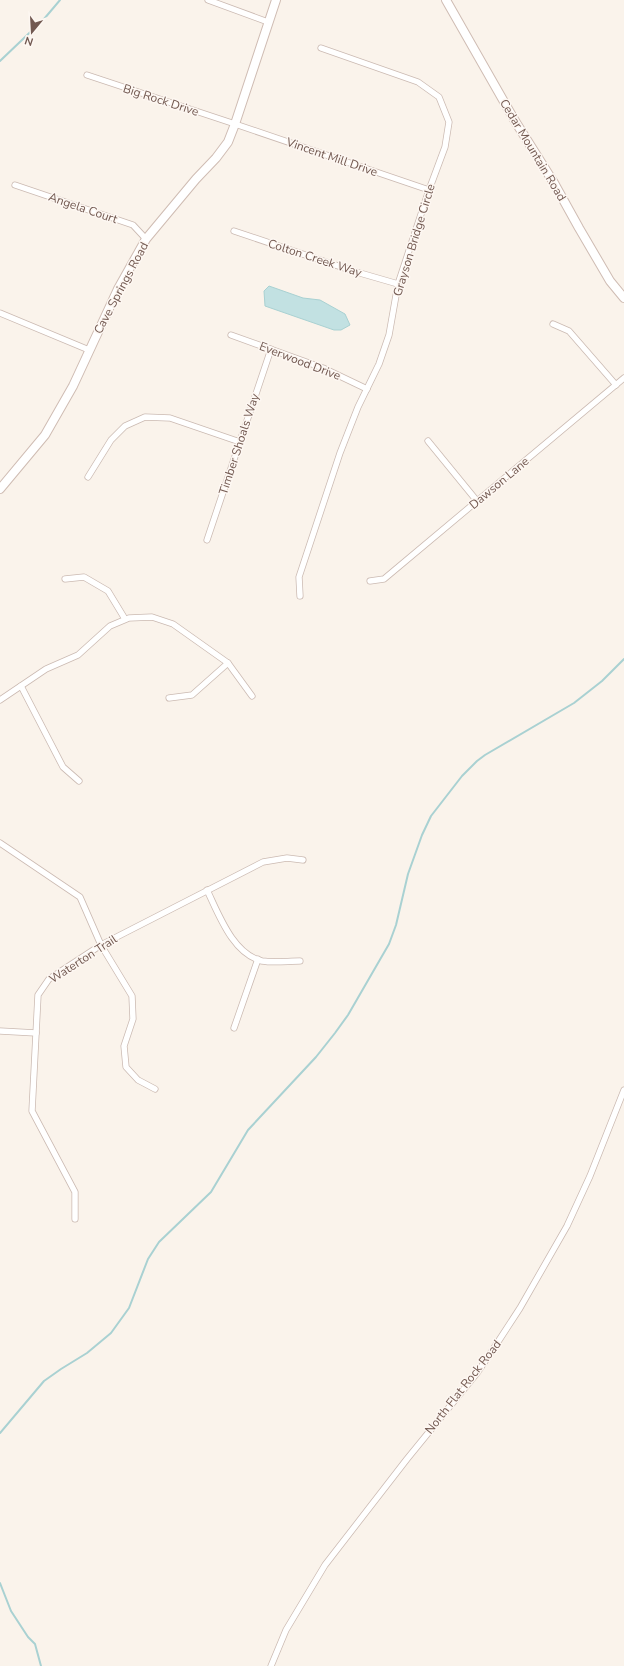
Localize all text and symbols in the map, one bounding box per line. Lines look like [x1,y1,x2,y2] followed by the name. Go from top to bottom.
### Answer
[12,12,52,52] north arrow
[23,33,35,49] text: N
[121,80,201,120] street label: Big Rock Drive
[496,96,570,204] street label: Cedar Mountain Road
[283,134,380,180] street label: Vincent Mill Drive
[389,182,439,298] street label: Grayson Bridge Circle
[46,189,120,228] street label: Angela Court
[266,235,365,281] street label: Colton Creek Way
[90,239,152,337] street label: Cave Springs Road
[257,338,343,384] street label: Everwood Drive
[215,391,263,497] street label: Timber Shoals Way
[466,453,532,513] street label: Dawson Lane
[46,931,120,987] street label: Waterton Trail
[421,1337,505,1437] street label: North Flat Rock Road

